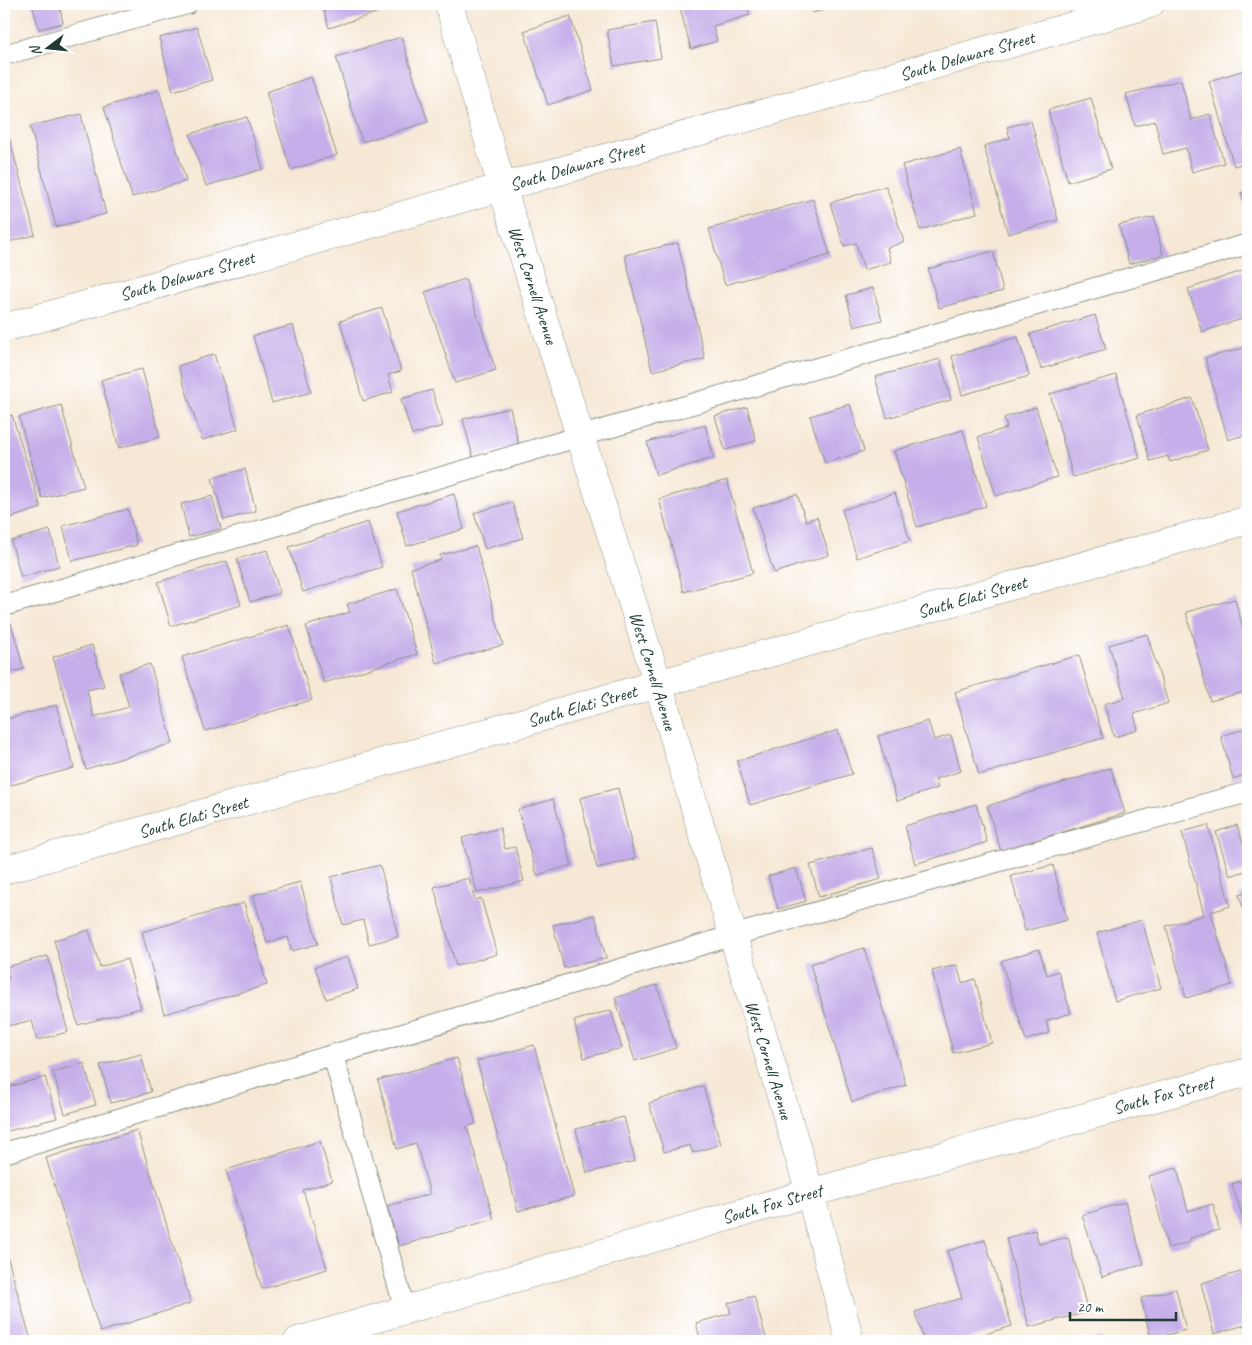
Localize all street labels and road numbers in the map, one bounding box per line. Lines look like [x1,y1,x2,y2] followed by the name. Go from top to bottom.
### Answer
[897,26,1039,86] street label: South Delaware Street
[507,136,649,196] street label: South Delaware Street
[504,223,563,348] street label: West Cornell Avenue
[117,246,259,306] street label: South Delaware Street
[915,570,1031,623] street label: South Elati Street
[625,609,682,734] street label: West Cornell Avenue
[525,679,641,732] street label: South Elati Street
[136,790,252,843] street label: South Elati Street
[741,998,798,1123] street label: West Cornell Avenue
[1110,1070,1219,1119] street label: South Fox Street
[719,1178,828,1229] street label: South Fox Street

